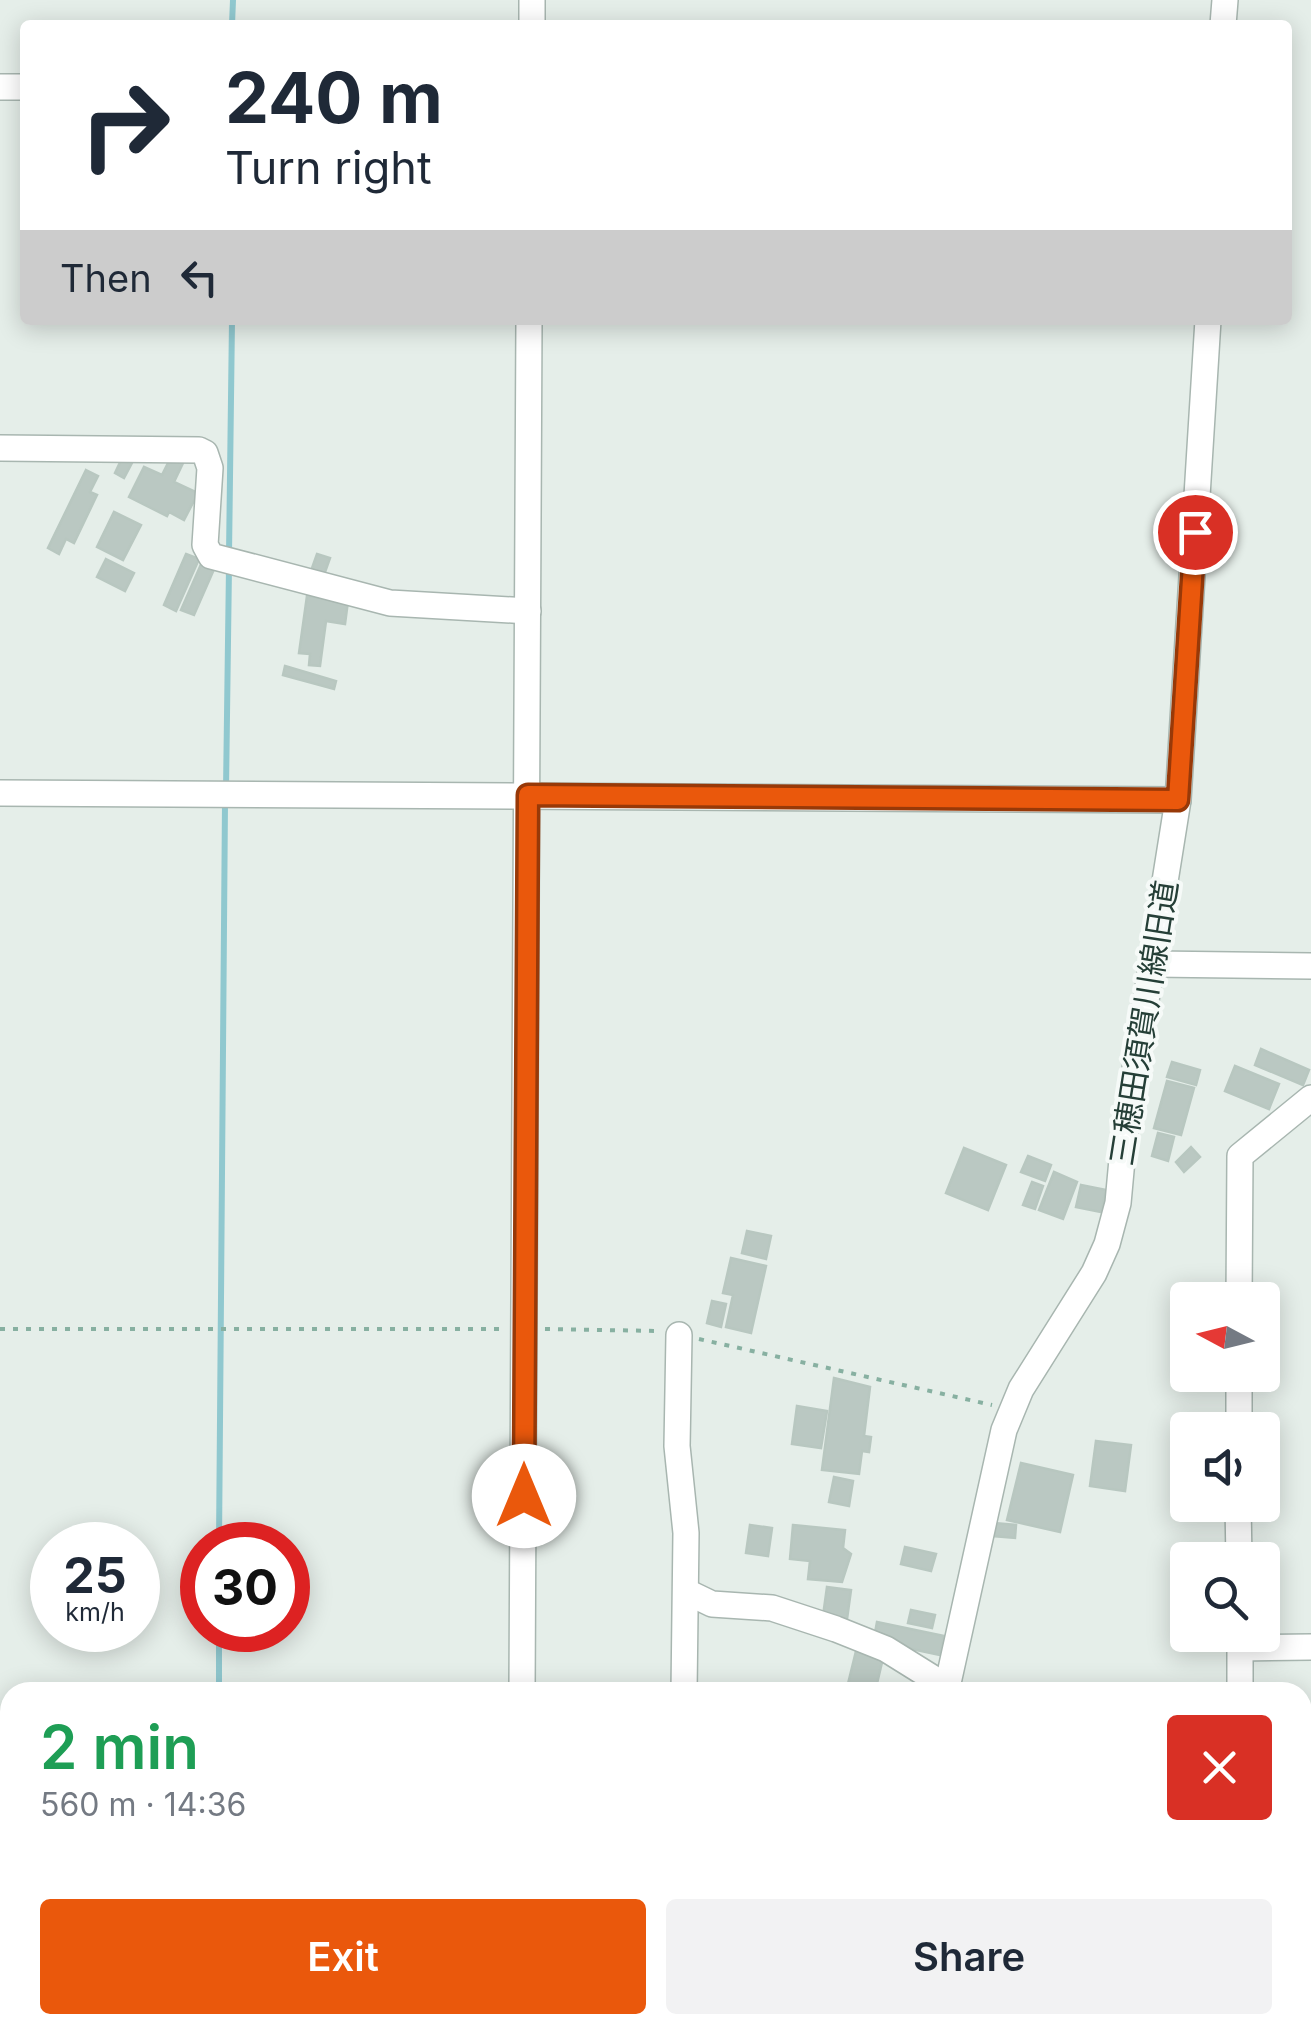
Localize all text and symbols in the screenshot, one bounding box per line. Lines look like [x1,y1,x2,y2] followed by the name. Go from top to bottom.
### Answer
[225,55,443,140] text: 240 m
[60,60,190,190] icon: right
[225,140,432,195] text: Turn right
[172,250,227,305] icon: left
[60,255,152,301] text: Then
[1153,490,1238,575] pin
[1168,505,1223,560] icon: arrive
[1102,878,1185,1168] street label: 三穂田須賀川線旧道
[1170,1282,1280,1392] north arrow
[1170,1282,1280,1652] map controls
[1170,1412,1280,1522] button: sound
[472,1444,576,1548] position arrow
[180,1522,310,1652] speed limit sign: 30
[1170,1542,1280,1652] button: search
[63,1545,127,1605] text: 25
[65,1597,125,1627] text: km/h
[40,1711,199,1783] text: 2 min
[1167,1715,1272,1820] button: close
[40,1785,246,1824] text: 560 m · 14:36
[40,1899,646,2014] button: Exit
[666,1899,1272,2014] button: Share

